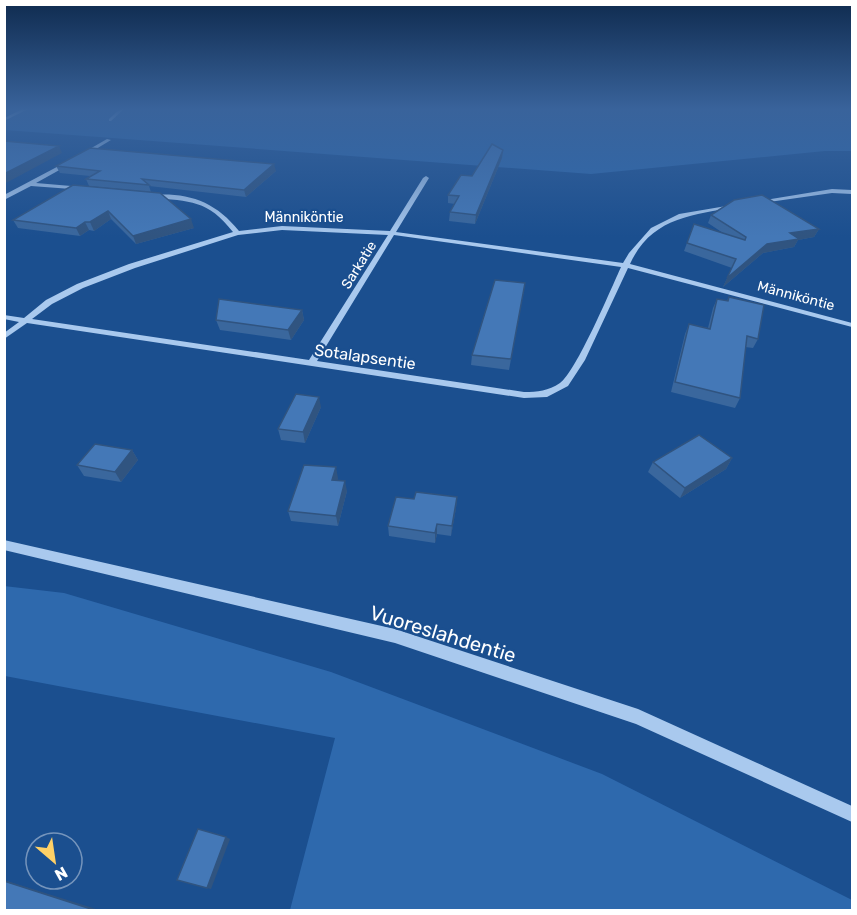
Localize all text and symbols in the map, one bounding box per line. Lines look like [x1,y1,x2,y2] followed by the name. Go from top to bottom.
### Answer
[264,209,344,226] street label: Männiköntie
[338,238,380,292] street label: Sarkatie
[756,278,837,315] street label: Männiköntie
[313,340,417,374] street label: Sotalapsentie
[367,600,519,668] street label: Vuoreslahdentie
[24,831,84,891] north arrow
[51,863,71,885] text: N

